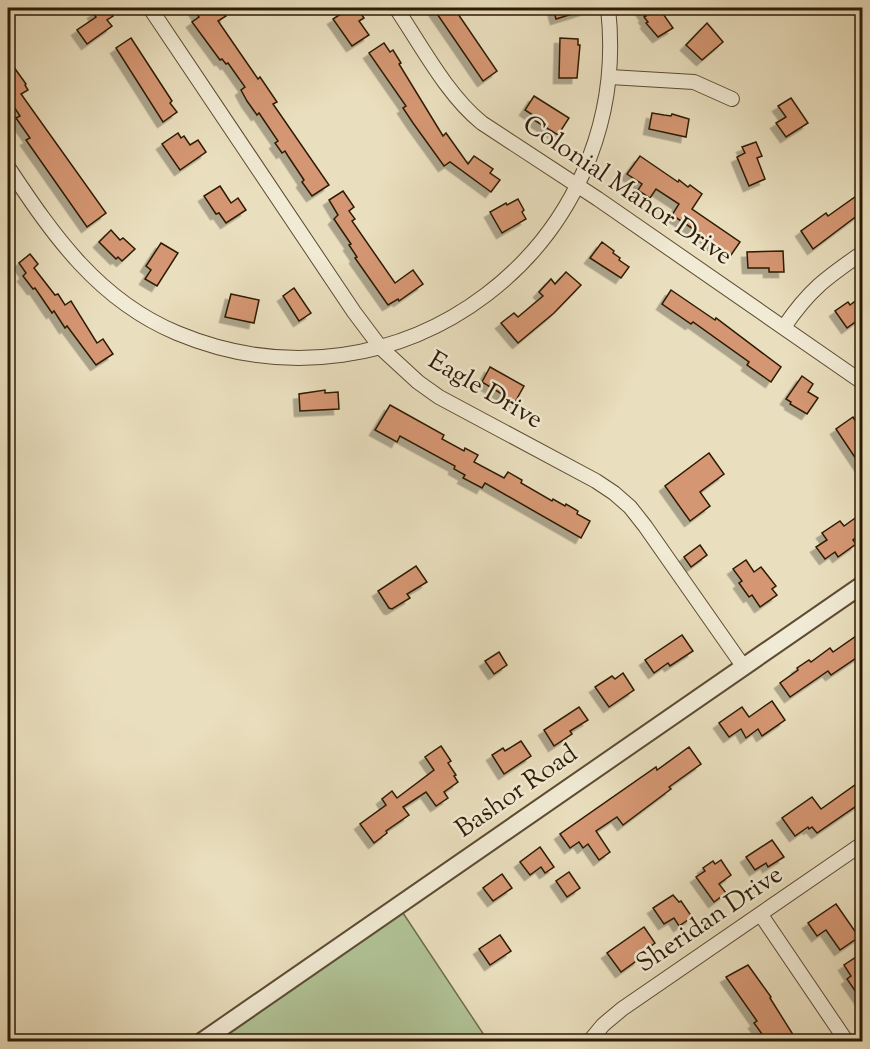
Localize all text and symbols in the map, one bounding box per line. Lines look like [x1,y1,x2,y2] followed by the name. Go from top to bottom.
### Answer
[515,107,739,275] street label: Colonial Manor Drive
[421,343,549,439] street label: Eagle Drive
[448,736,586,848] street label: Bashor Road
[629,857,791,983] street label: Sheridan Drive

